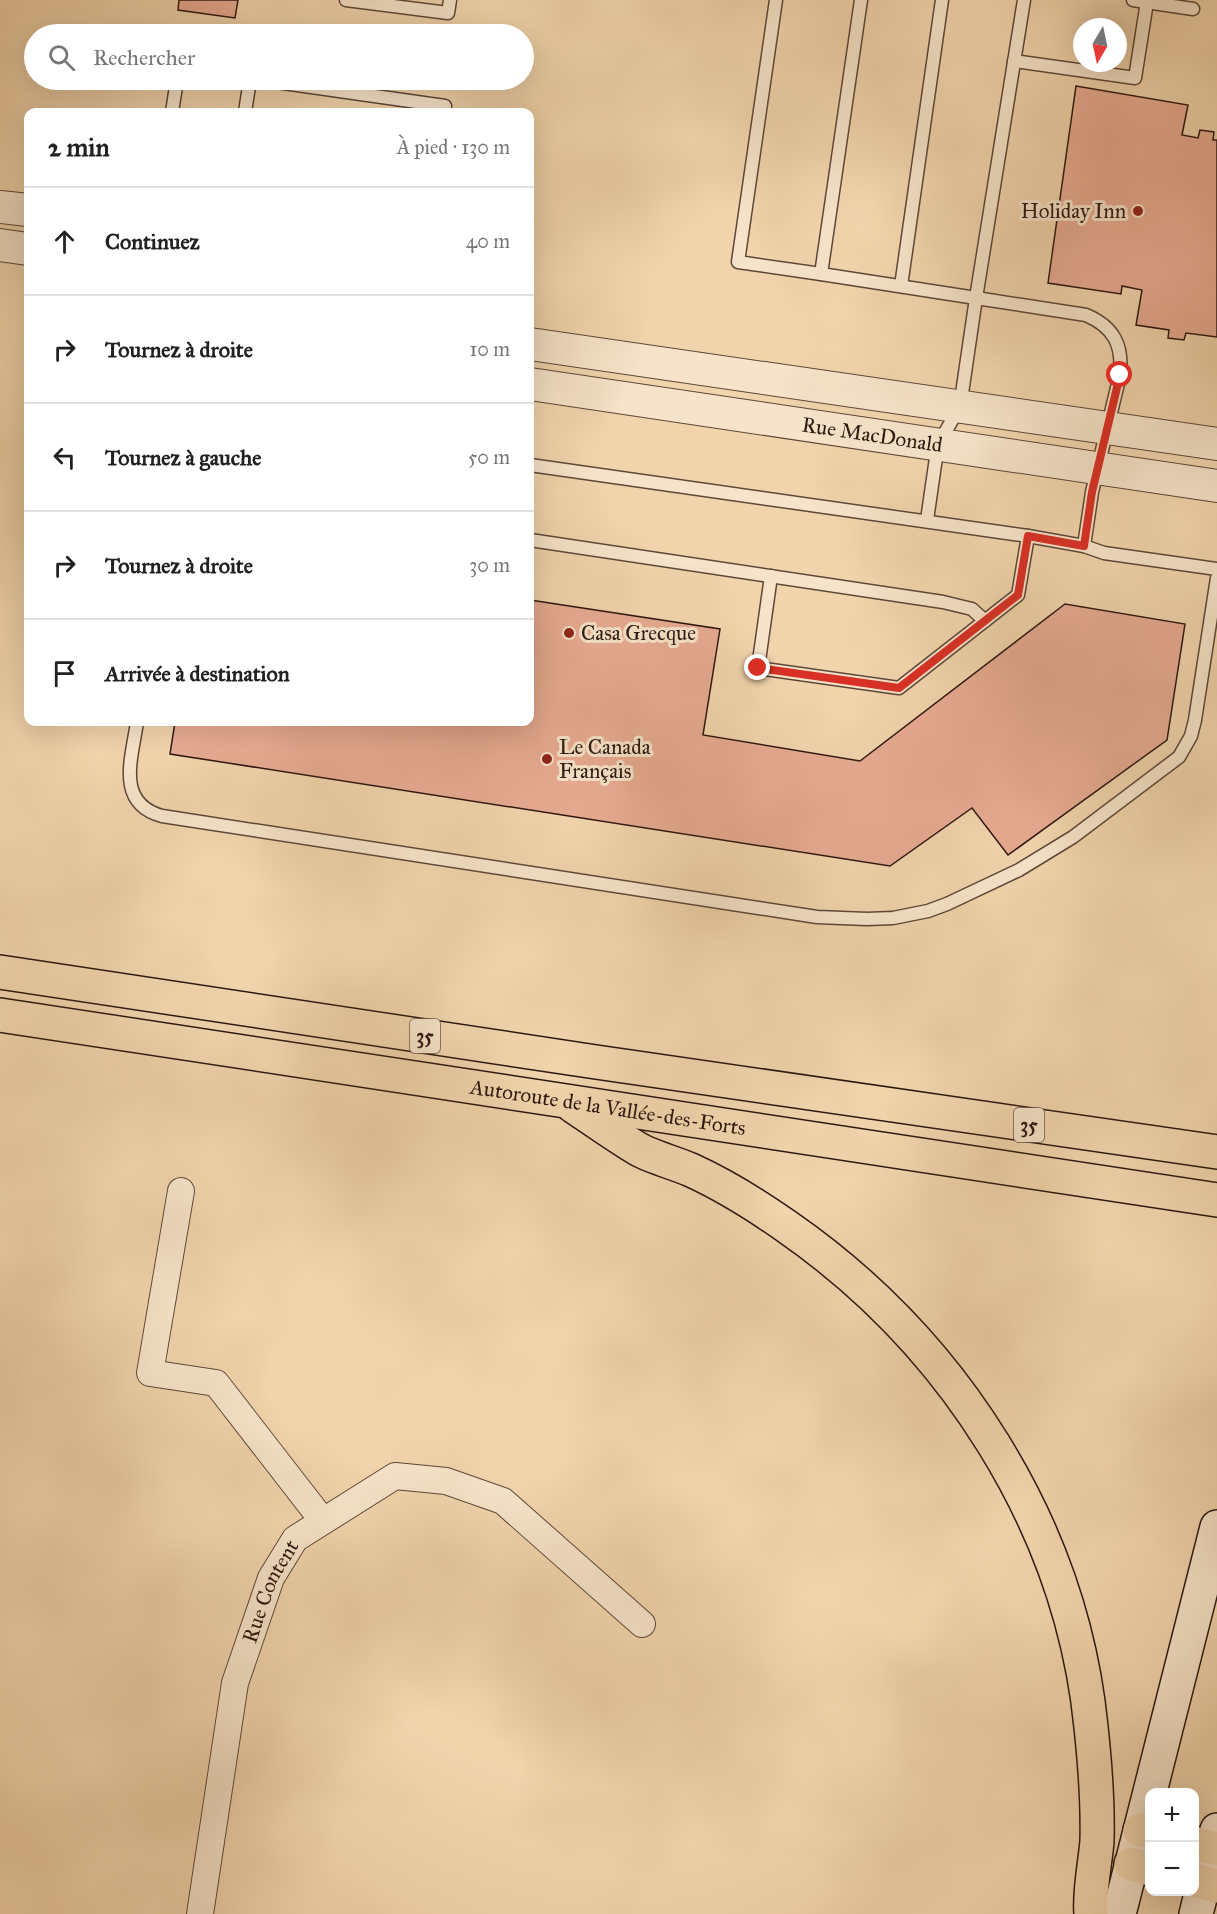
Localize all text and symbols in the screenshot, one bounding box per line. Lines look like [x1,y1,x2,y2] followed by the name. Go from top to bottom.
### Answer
[1073,18,1127,72] north arrow
[24,24,534,90] search box
[45,41,78,74] icon: search
[93,44,195,71] text: Rechercher
[48,131,109,163] text: 2 min
[397,135,510,159] text: À pied · 130 m
[1021,198,1126,224] place label: Holiday Inn
[1131,204,1145,218] marker: Holiday Inn
[48,225,81,258] icon: ahead
[105,228,200,255] text: Continuez
[466,229,510,253] text: 40 m
[48,333,81,366] icon: right
[105,336,253,363] text: Tournez à droite
[469,337,510,361] text: 10 m
[1106,361,1132,387] route start
[800,412,945,458] street label: Rue MacDonald
[48,441,81,474] icon: left
[105,444,261,471] text: Tournez à gauche
[468,445,510,469] text: 50 m
[48,549,81,582] icon: right
[105,552,253,579] text: Tournez à droite
[469,553,510,577] text: 30 m
[581,620,696,646] place label: Casa Grecque
[562,626,576,640] marker: Casa Grecque
[744,654,770,680] route end
[48,657,81,690] icon: arrive
[105,660,290,687] text: Arrivée à destination
[559,734,651,784] place label: Le Canada Français
[540,752,554,766] marker: Le Canada Français
[410,1019,440,1053] road number: 35
[467,1074,748,1141] street label: Autoroute de la Vallée-des-Forts
[1014,1108,1044,1142] road number: 35
[237,1534,305,1646] street label: Rue Content
[1145,1788,1199,1896] map controls
[1145,1788,1199,1842] button: +
[1145,1842,1199,1896] button: −

